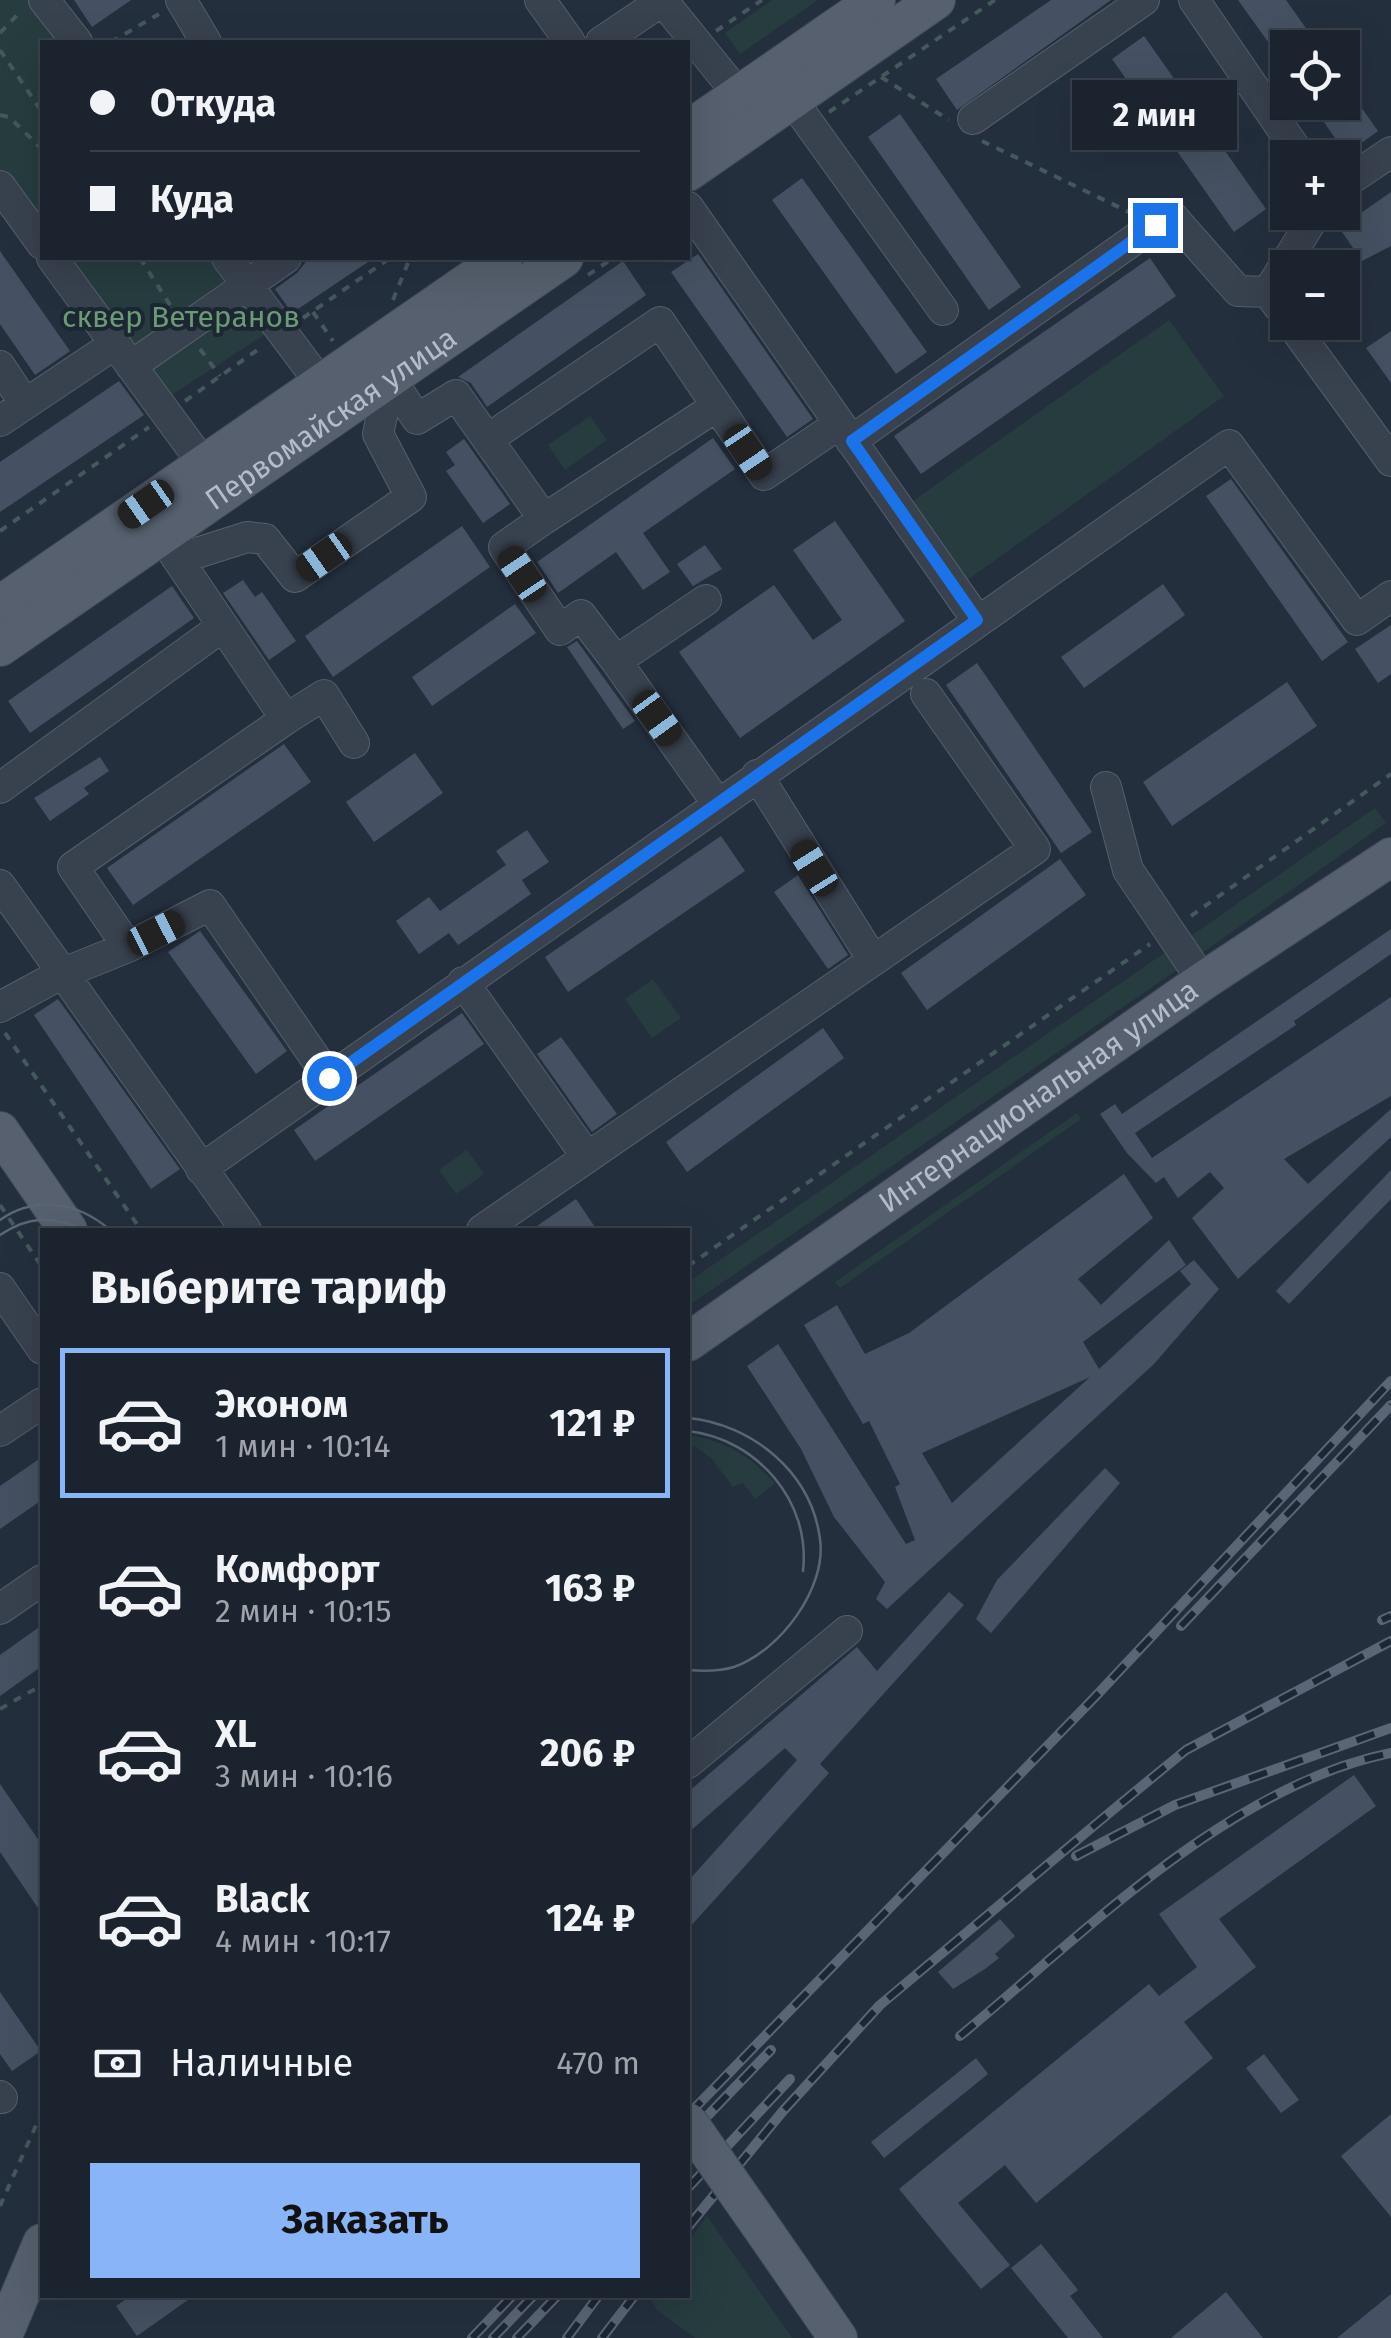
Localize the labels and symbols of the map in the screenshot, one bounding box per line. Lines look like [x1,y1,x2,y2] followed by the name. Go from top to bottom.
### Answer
[1072,80,1238,150] callout: 2 мин
[1133,203,1178,248] route end
[62,299,300,335] park label: сквер Ветеранов
[198,320,463,518] street label: Первомайская улица
[719,419,777,485] car
[113,475,179,533] car
[291,528,357,586] car
[493,541,551,607] car
[627,685,687,751] car
[785,835,843,901] car
[122,906,190,960] car
[872,972,1205,1221] street label: Интернациональная улица
[307,1056,352,1101] route start

